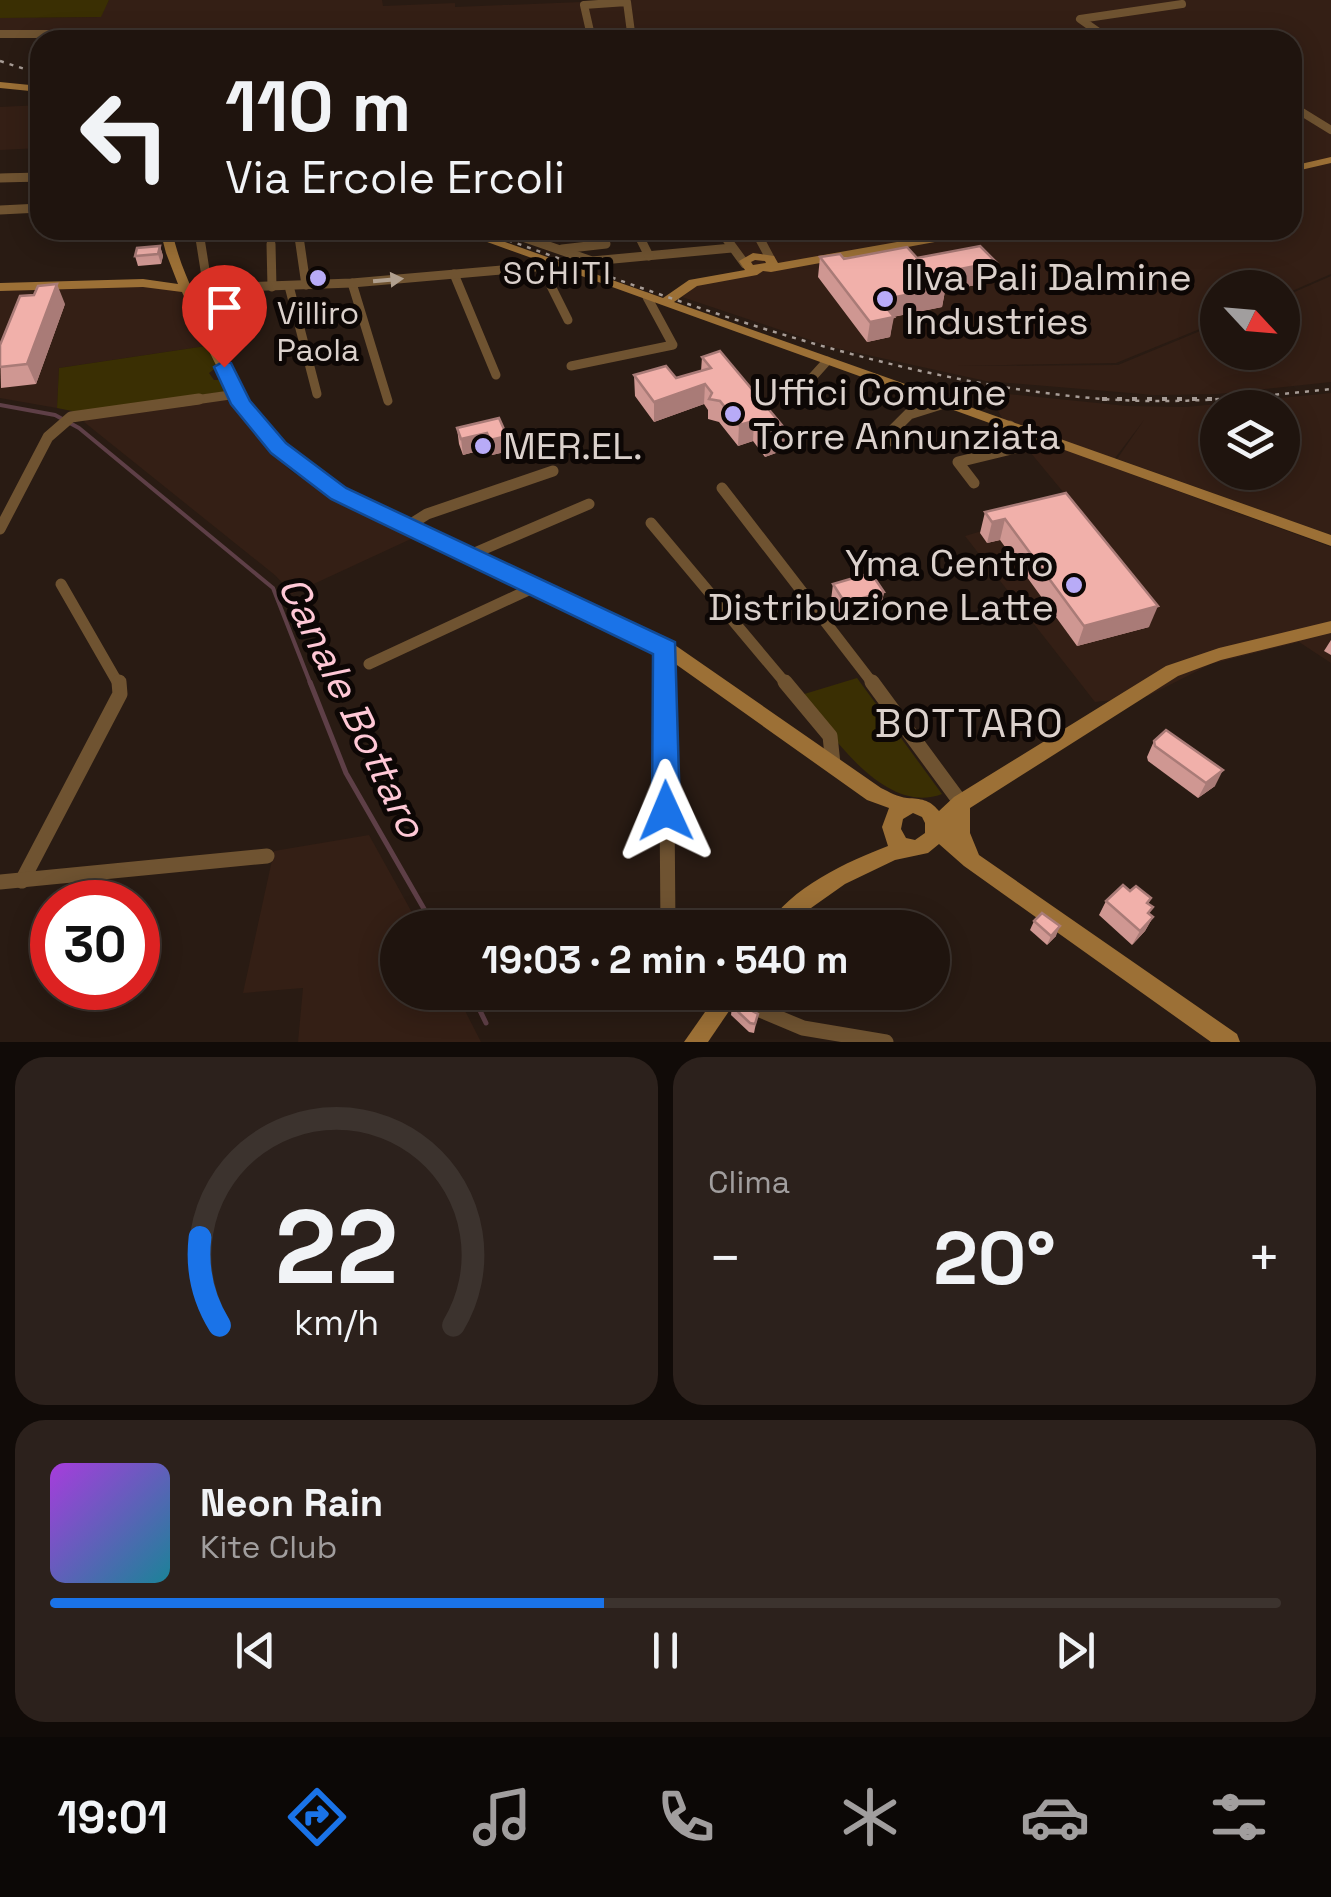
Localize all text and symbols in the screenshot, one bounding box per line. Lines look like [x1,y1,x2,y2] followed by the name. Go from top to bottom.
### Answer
[225,62,411,151] text: 110 m
[60,70,190,200] icon: left
[225,149,565,206] text: Via Ercole Ercoli
[503,253,613,293] district label: SCHITI
[905,253,1192,345] place label: Ilva Pali Dalmine Industries
[182,265,267,368] pin
[307,267,329,289] marker: Villiro Paola
[1200,270,1300,370] north arrow
[1200,270,1300,490] map controls
[372,271,404,287] one-way arrow
[197,280,252,335] icon: arrive
[874,288,896,310] marker: Ilva Pali Dalmine Industries
[277,293,359,370] place label: Villiro Paola
[753,368,1060,460] place label: Uffici Comune Torre Annunziata
[1200,390,1300,490] button: layers
[722,403,744,425] marker: Uffici Comune Torre Annunziata
[503,422,643,470] place label: MER.EL.
[472,435,494,457] marker: MER.EL.
[708,539,1054,631] place label: Yma Centro Distribuzione Latte
[267,568,438,847] water label: Canale Bottaro
[1063,574,1085,596] marker: Yma Centro Distribuzione Latte
[875,698,1065,749] district label: BOTTARO
[614,759,718,863] position arrow
[30,880,160,1010] speed limit sign: 30
[482,936,848,984] text: 19:03 · 2 min · 540 m
[708,1162,790,1202] text: Clima
[275,1181,398,1313] text: 22
[933,1210,1056,1306] text: 20°
[708,1223,742,1293] text: −
[1247,1223,1281,1293] text: +
[294,1300,379,1345] text: km/h
[200,1479,383,1527] text: Neon Rain
[200,1527,337,1567] text: Kite Club
[228,1623,283,1678] icon: previous
[638,1623,693,1678] icon: pause
[1048,1623,1103,1678] icon: next
[282,1782,352,1852] icon: directions
[467,1782,537,1852] icon: music
[651,1782,721,1852] icon: phone
[835,1782,905,1852] icon: climate
[1020,1782,1090,1852] icon: car
[1204,1782,1274,1852] icon: filters
[57,1789,168,1846] text: 19:01

